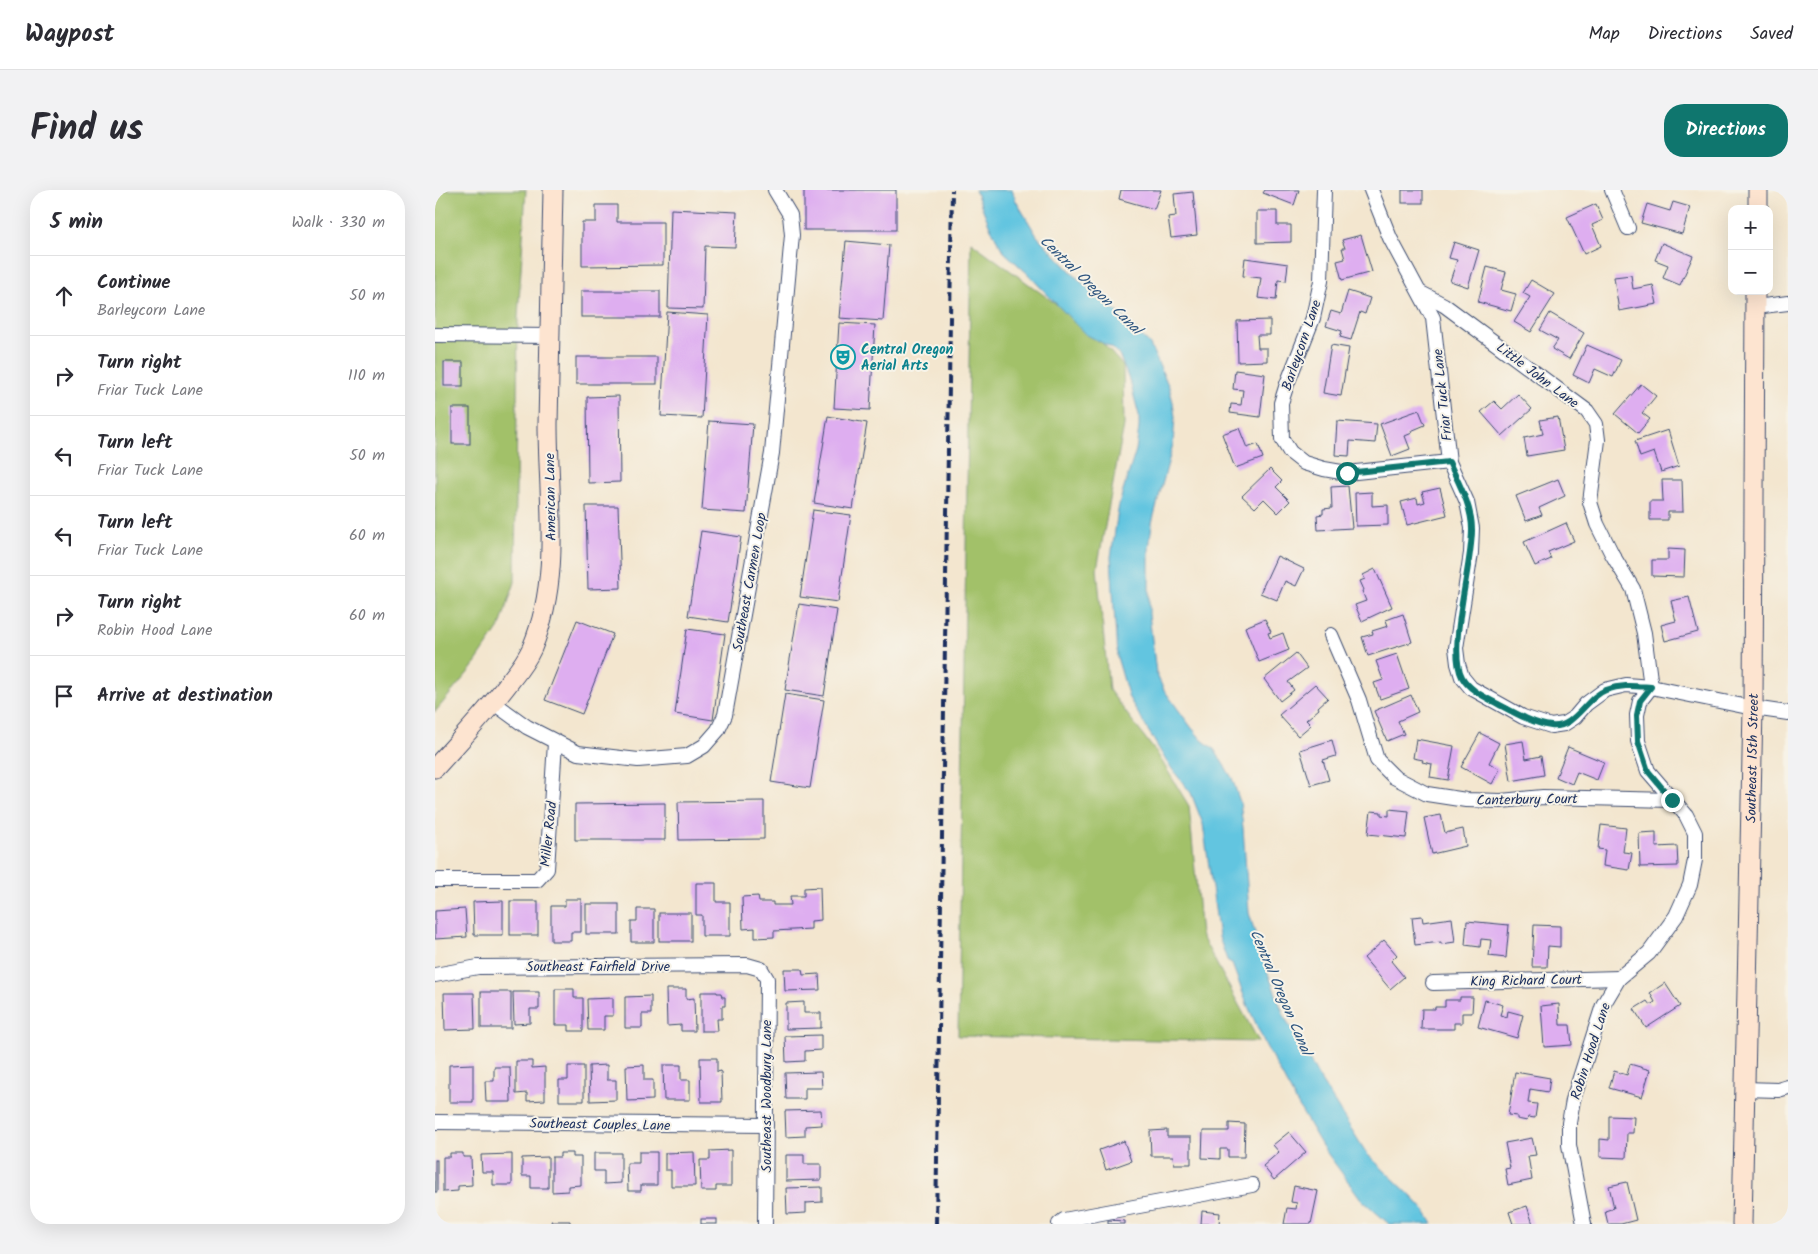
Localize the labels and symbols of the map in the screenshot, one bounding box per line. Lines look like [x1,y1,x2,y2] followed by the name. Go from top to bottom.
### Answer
[1033,230,1150,343] water label: Central Oregon Canal
[1276,296,1328,394] street label: Barleycorn Lane
[1491,337,1584,415] street label: Little John Lane
[861,339,954,377] place label: Central Oregon Aerial Arts
[830,344,856,370] theatre icon: Central Oregon Aerial Arts
[1427,347,1459,442] street label: Friar Tuck Lane
[539,452,563,541] street label: American Lane
[1336,462,1359,485] route start
[727,511,773,653] street label: Southeast Carmen Loop
[1741,693,1765,823] street label: Southeast 15th Street
[1476,788,1578,812] street label: Canterbury Court
[1661,789,1684,812] route end
[535,799,563,868] street label: Miller Road
[1243,926,1319,1062] water label: Central Oregon Canal
[526,956,671,978] street label: Southeast Fairfield Drive
[1470,969,1583,993] street label: King Richard Court
[1565,999,1617,1103] street label: Robin Hood Lane
[756,1019,778,1172] street label: Southeast Woodbury Lane
[529,1113,671,1137] street label: Southeast Couples Lane

